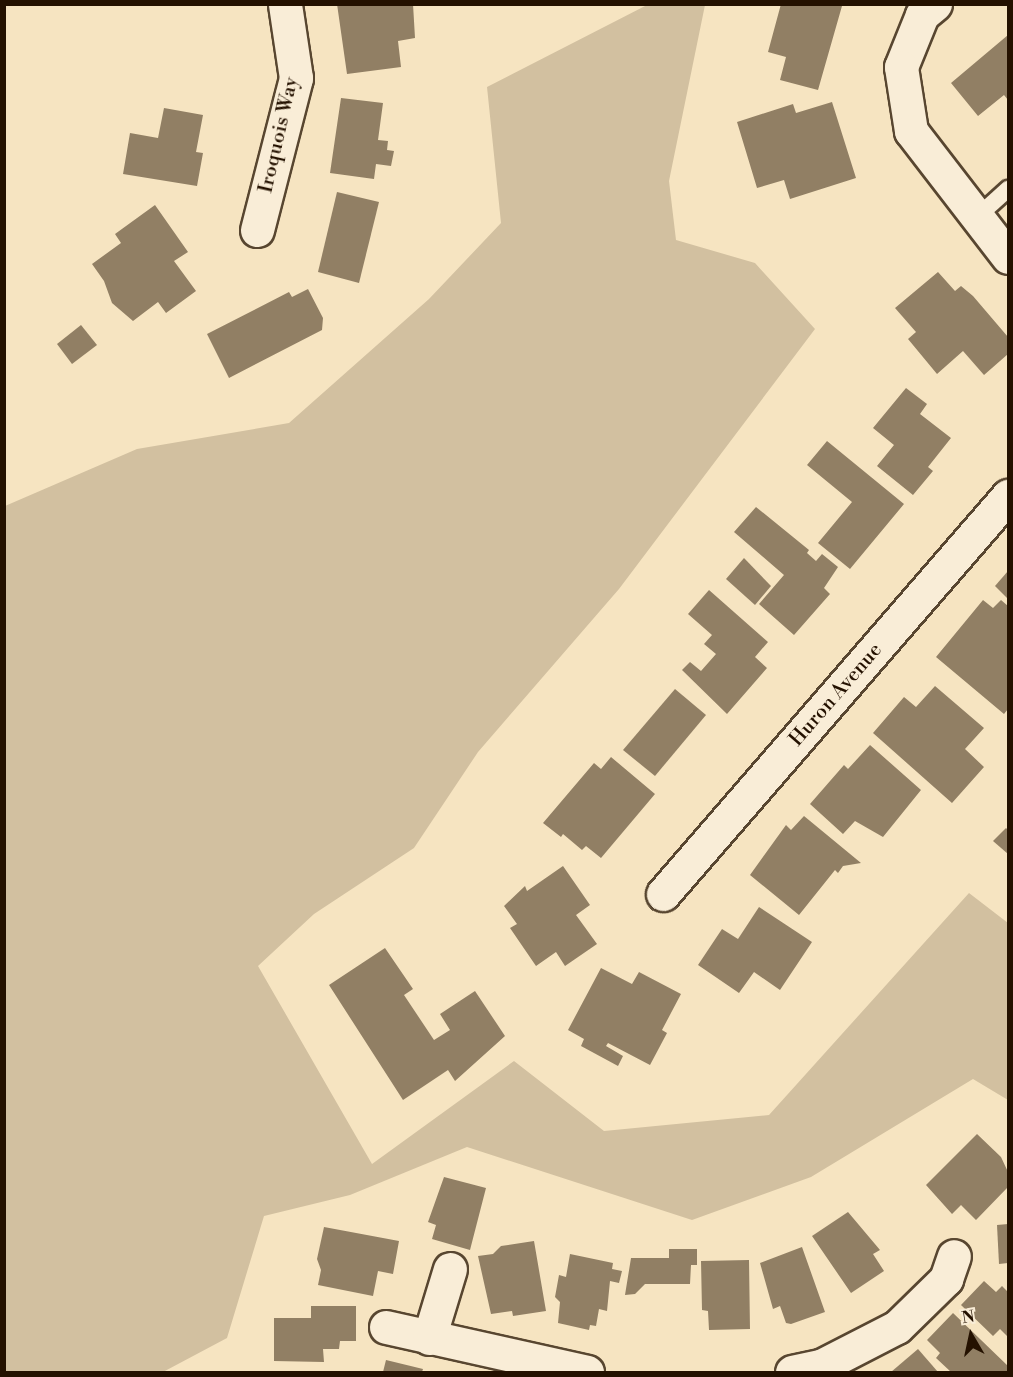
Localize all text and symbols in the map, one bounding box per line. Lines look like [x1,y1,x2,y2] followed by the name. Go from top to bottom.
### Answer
[254,75,304,195] street label: Iroquois Way
[785,638,887,752] street label: Huron Avenue
[941,1305,1001,1365] north arrow
[960,1306,976,1328] text: N

